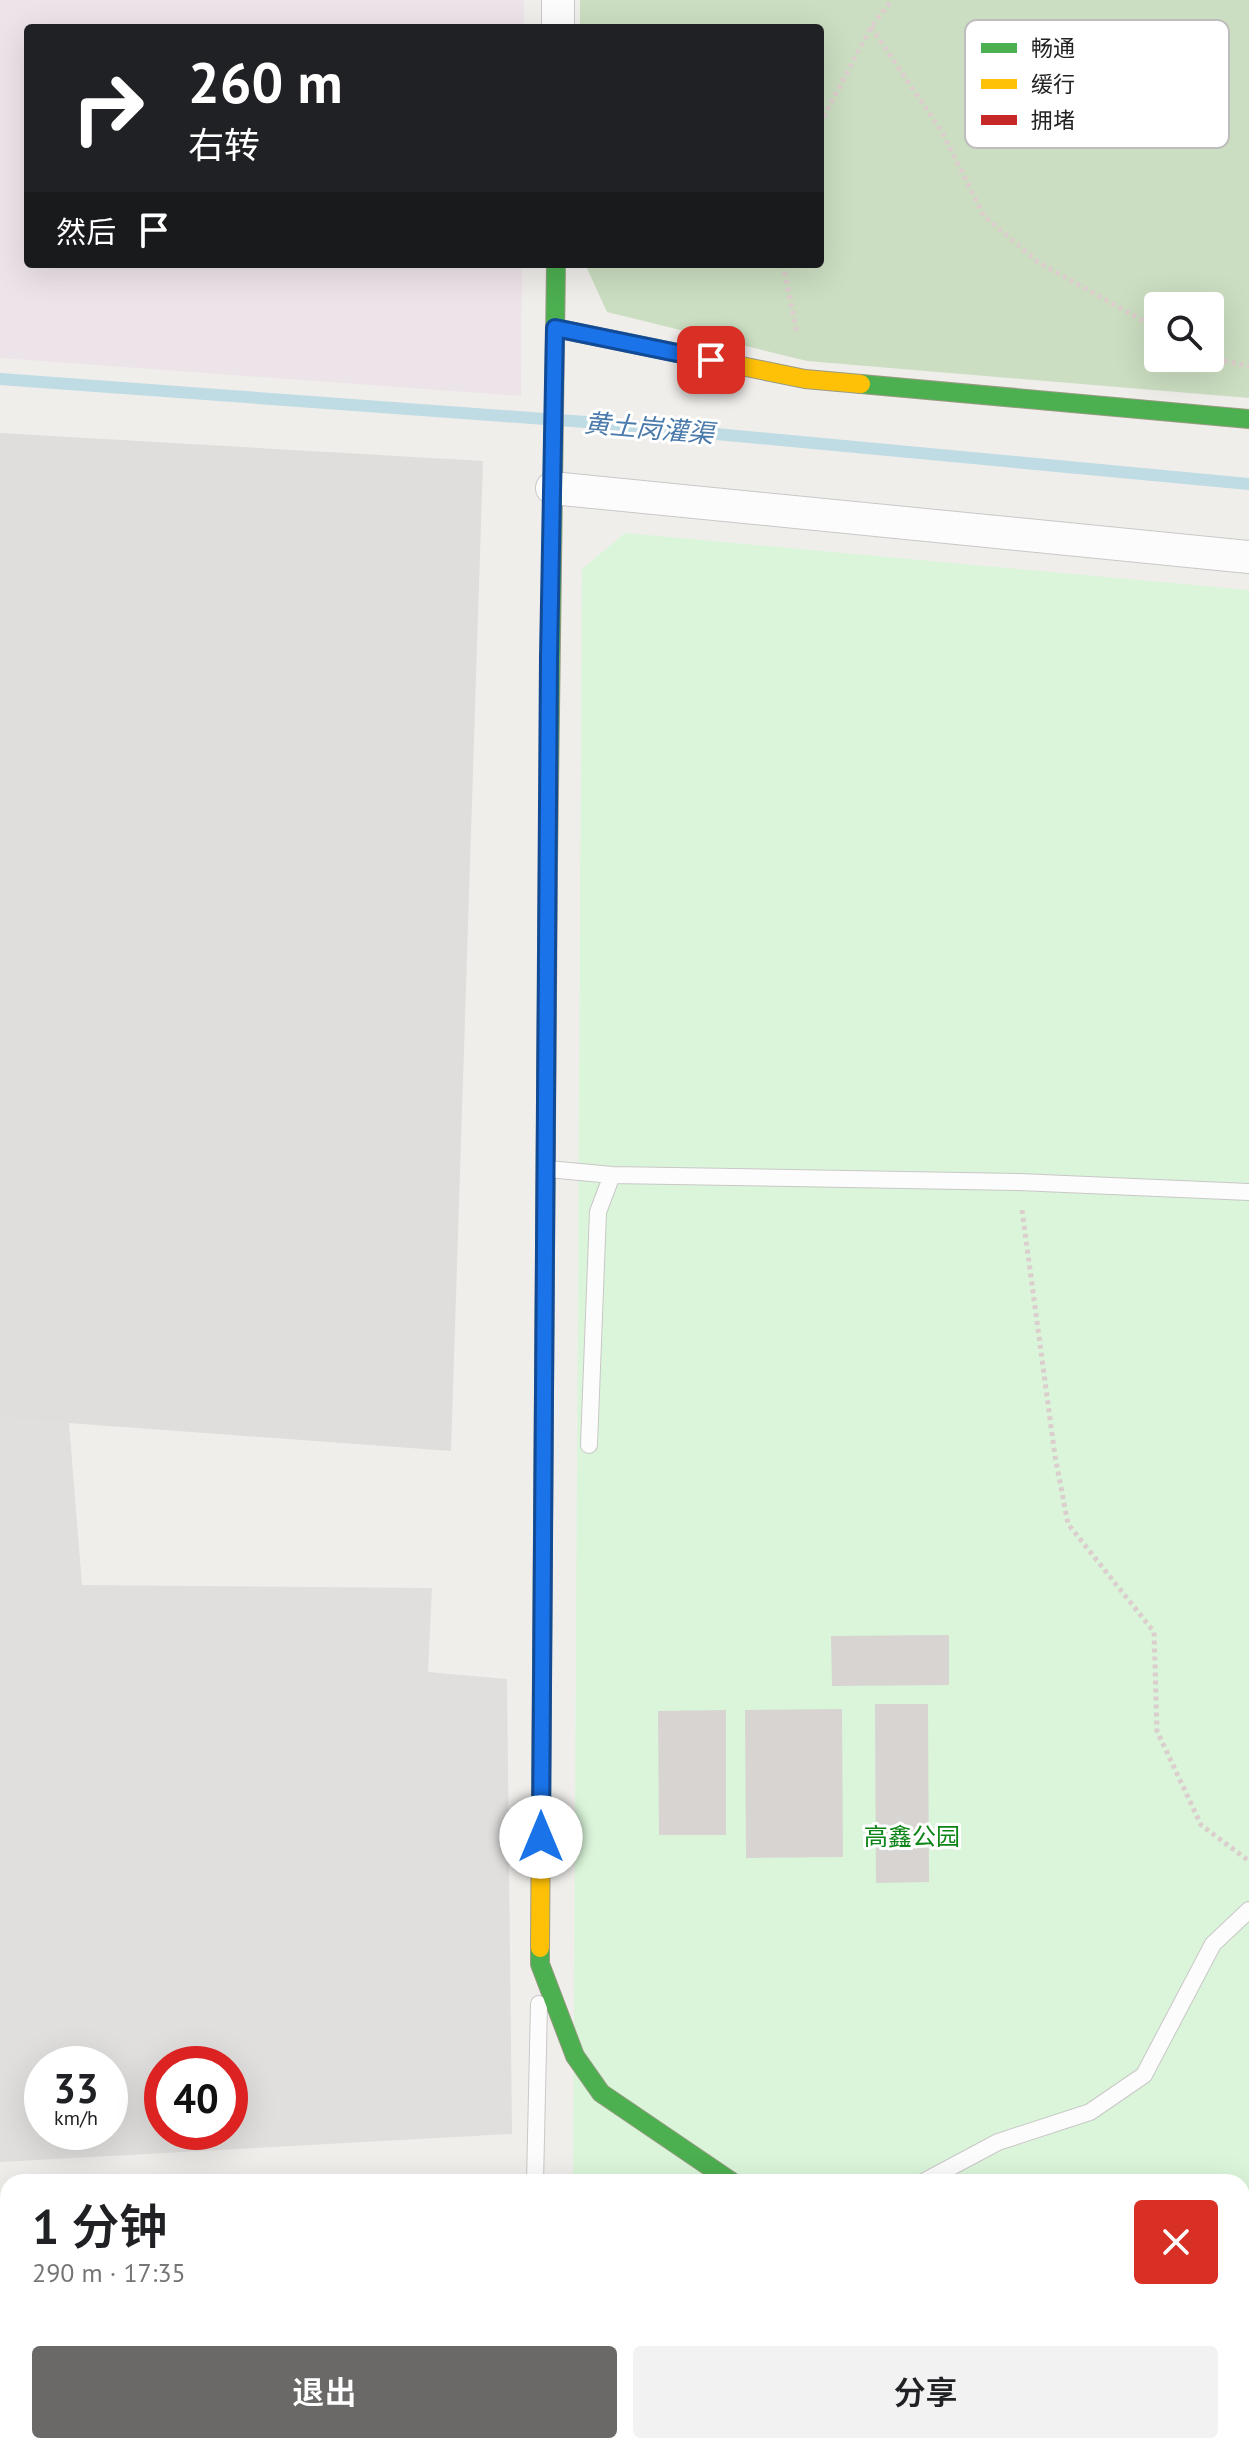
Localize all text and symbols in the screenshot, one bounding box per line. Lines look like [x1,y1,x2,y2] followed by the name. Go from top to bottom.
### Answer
[965,20,1229,148] legend
[1031,34,1075,62] text: 畅通
[188,46,343,118] text: 260 m
[56,56,160,160] icon: right
[1031,70,1075,98] text: 缓行
[1031,106,1075,134] text: 拥堵
[188,121,260,168] text: 右转
[132,208,176,252] icon: arrive
[56,212,116,251] text: 然后
[1144,292,1224,372] map controls
[1144,292,1224,372] button: search
[677,326,745,394] pin
[689,338,733,382] icon: arrive
[583,406,719,450] water label: 黄土岗灌渠
[499,1795,583,1879] position arrow
[864,1821,960,1852] park label: 高鑫公园
[144,2046,248,2150] speed limit sign: 40
[53,2062,99,2114] text: 33
[54,2105,98,2131] text: km/h
[32,2195,167,2257] text: 1 分钟
[1134,2200,1218,2284] button: close
[32,2256,186,2289] text: 290 m · 17:35
[32,2346,617,2438] button: 退出
[633,2346,1218,2438] button: 分享

